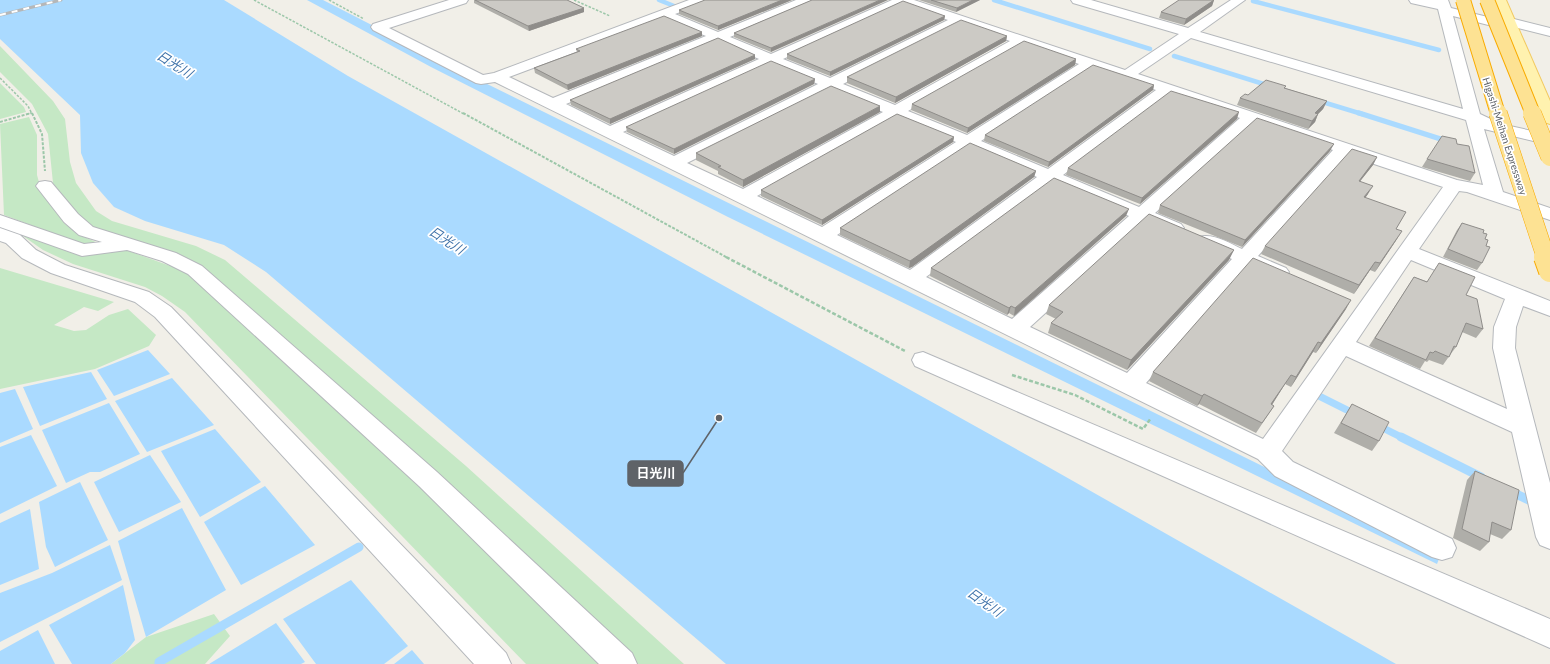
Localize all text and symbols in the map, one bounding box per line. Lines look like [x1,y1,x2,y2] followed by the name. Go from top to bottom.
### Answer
[154,47,197,82] water label: 日光川
[1480,76,1530,197] street label: Higashi-Meihan Expressway
[426,223,469,258] water label: 日光川
[628,461,683,486] callout: 日光川
[636,465,676,481] text: 日光川
[964,584,1007,621] water label: 日光川

